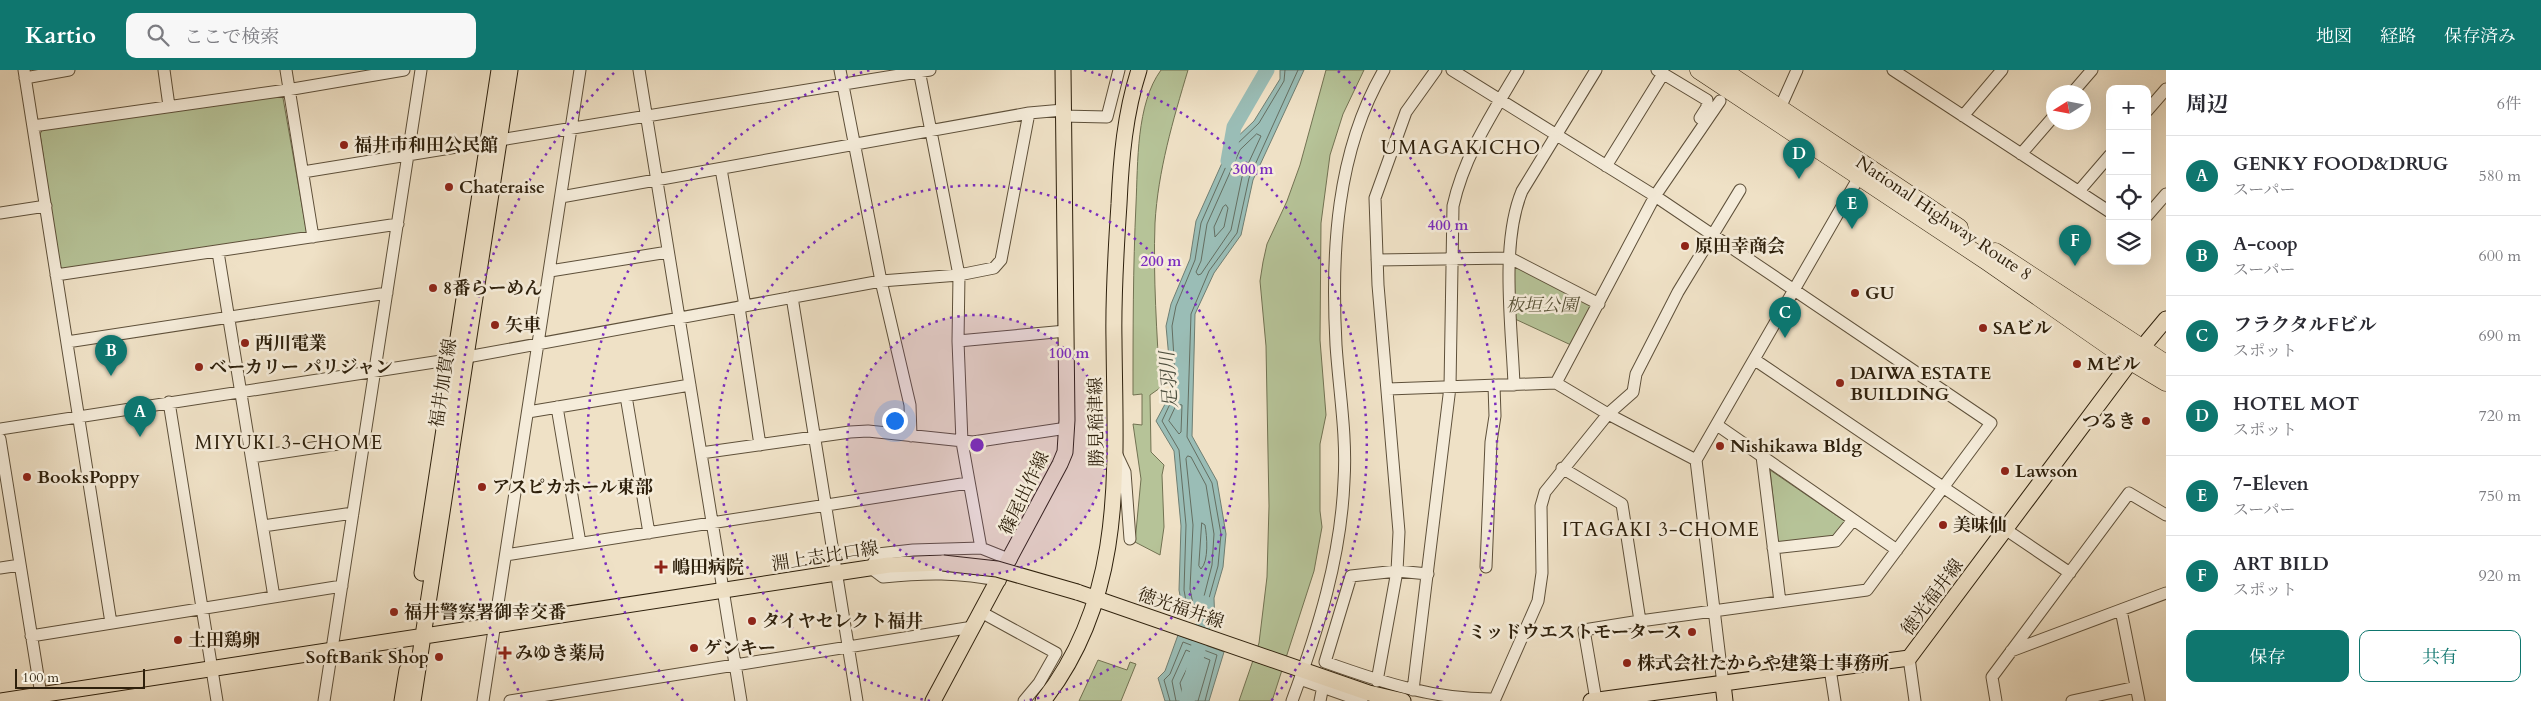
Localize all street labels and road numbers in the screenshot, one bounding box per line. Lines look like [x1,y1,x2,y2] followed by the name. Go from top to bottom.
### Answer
[1851,150,2037,287] street label: National Highway Route 8
[424,337,463,429] street label: 福井加賀線
[1083,377,1110,467] street label: 勝見稲津線
[993,447,1055,539] street label: 篠尾出作線
[770,536,880,577] street label: 淵上志比口線
[1895,554,1969,641] street label: 徳光福井線
[1134,582,1227,635] street label: 徳光福井線

